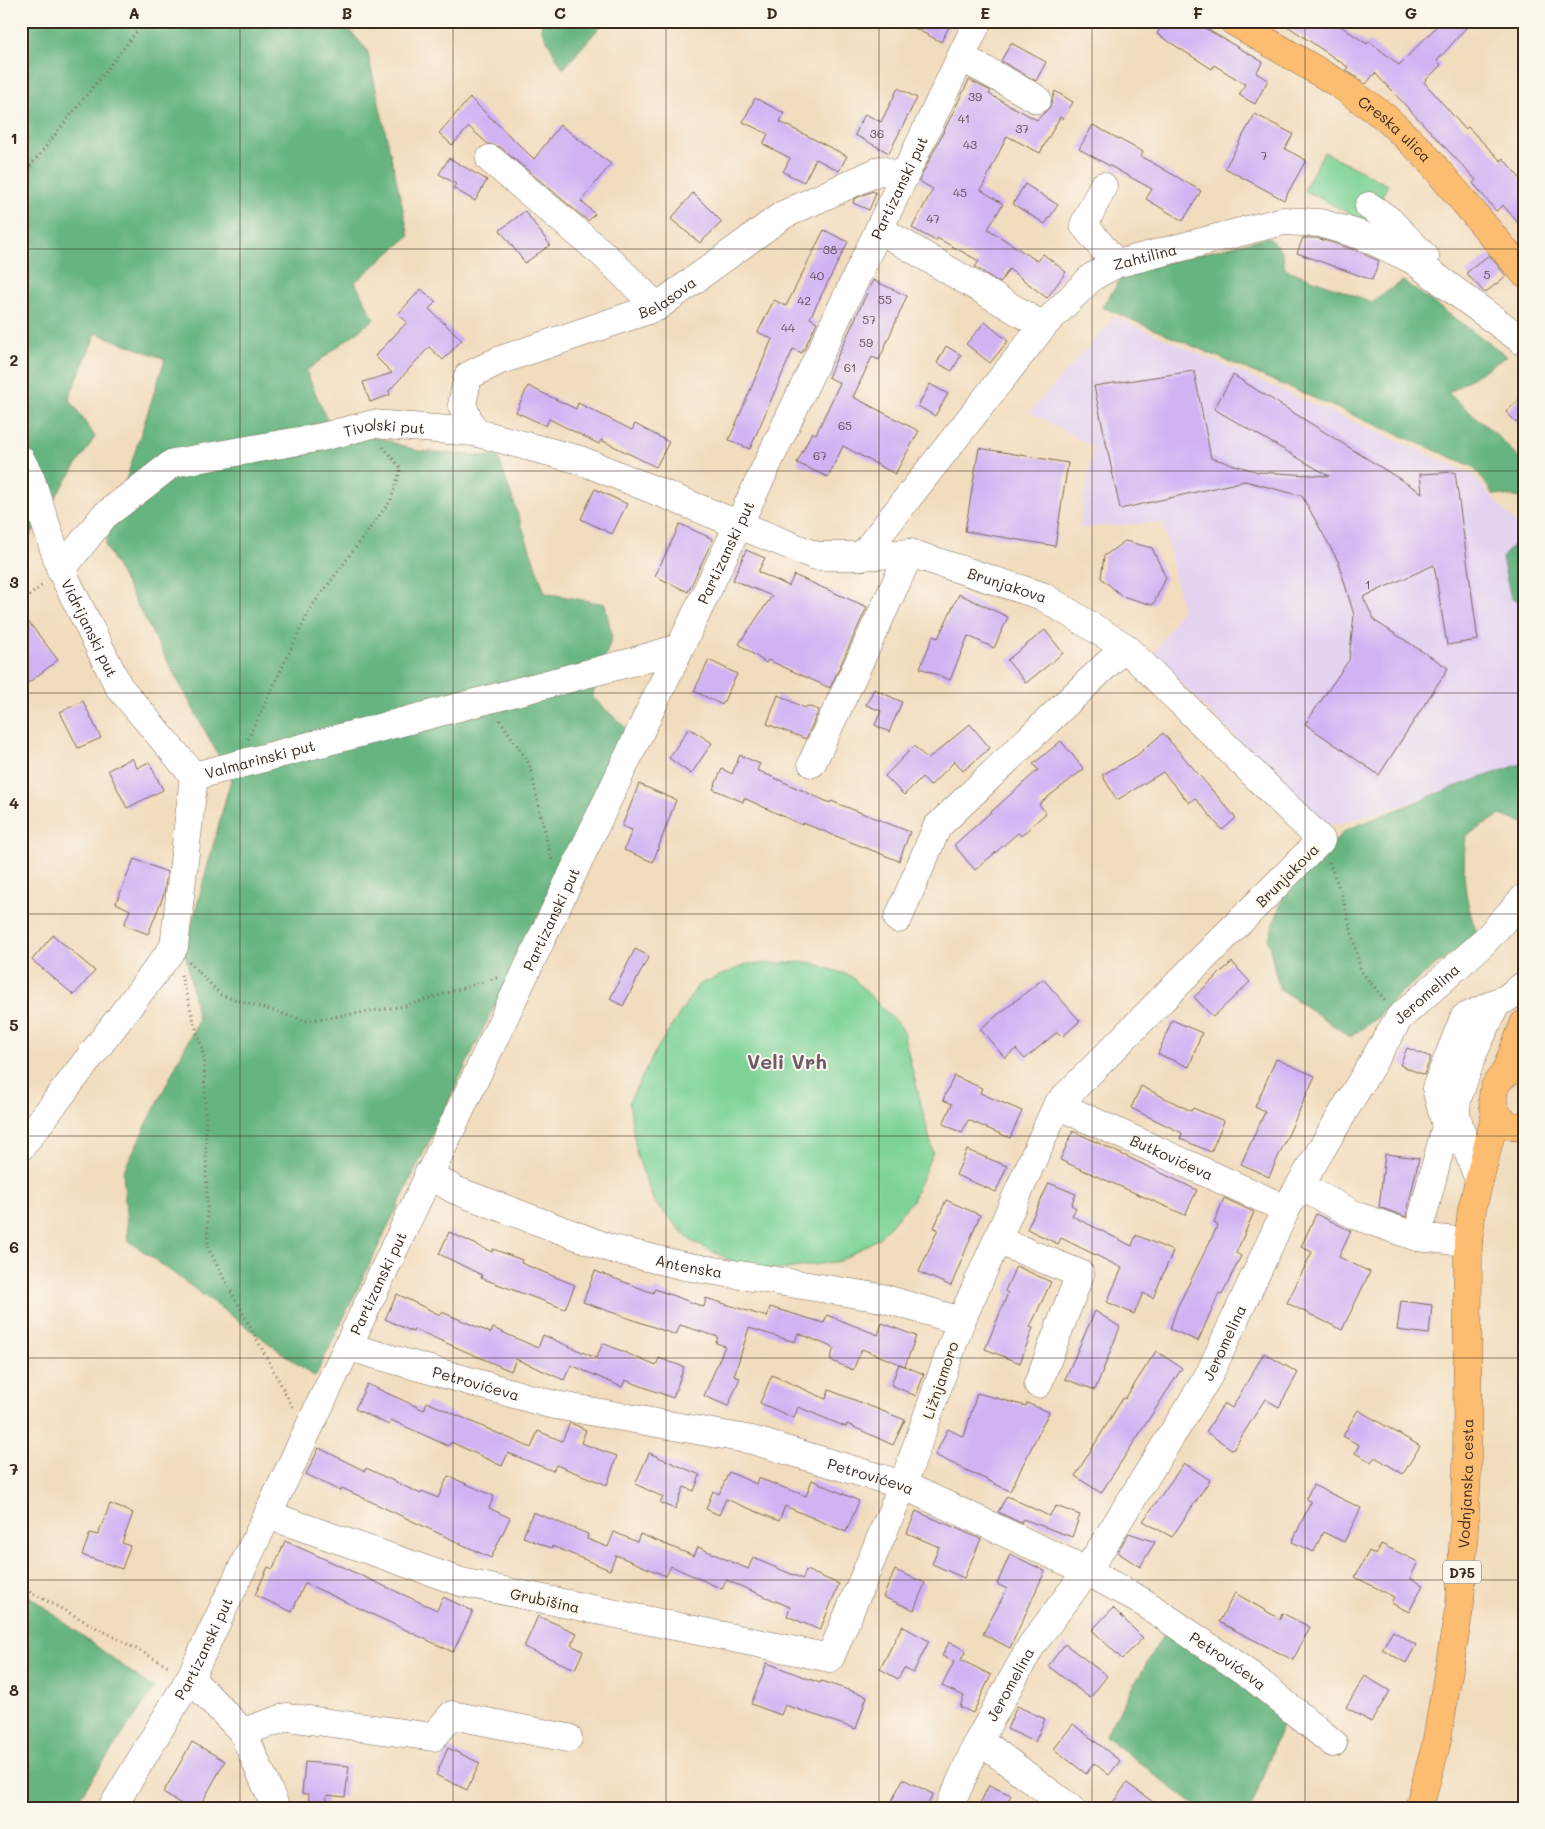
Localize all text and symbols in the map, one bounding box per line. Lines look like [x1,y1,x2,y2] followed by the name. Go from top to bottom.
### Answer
[128,2,140,23] text: A
[342,2,352,23] text: B
[554,2,566,23] text: C
[766,2,778,23] text: D
[980,2,990,23] text: E
[1193,2,1203,23] text: F
[1405,2,1417,23] text: G
[968,88,982,104] house number: 39
[1354,91,1436,166] street label: Creska ulica
[958,110,970,126] house number: 41
[1015,120,1029,136] house number: 37
[870,125,884,141] house number: 36
[10,127,18,148] text: 1
[866,133,932,242] street label: Partizanski put
[963,136,977,152] house number: 43
[1261,147,1268,163] house number: 7
[953,184,967,200] house number: 45
[926,210,940,226] house number: 47
[1111,239,1179,274] street label: Zahtilina
[823,241,837,257] house number: 38
[1484,266,1491,282] house number: 5
[810,267,825,283] house number: 40
[636,272,700,323] street label: Belasova
[878,291,892,307] house number: 55
[797,292,811,308] house number: 42
[862,311,876,327] house number: 57
[781,319,795,335] house number: 44
[859,334,873,350] house number: 59
[10,349,19,370] text: 2
[844,359,856,375] house number: 61
[341,414,426,441] street label: Tivolski put
[838,417,852,433] house number: 65
[813,447,827,463] house number: 67
[692,498,758,607] street label: Partizanski put
[965,562,1049,607] street label: Brunjakova
[9,571,19,592] text: 3
[57,575,123,681] street label: Vidrijanski put
[1365,576,1371,592] house number: 1
[202,735,317,783] street label: Valmarinski put
[9,792,19,813] text: 4
[1251,839,1323,911] street label: Brunjakova
[518,864,584,974] street label: Partizanski put
[1390,959,1464,1028] street label: Jeromelina
[9,1014,19,1035] text: 5
[747,1048,827,1074] district label: Veli Vrh
[1127,1130,1216,1185] street label: Butkovićeva
[345,1228,411,1338] street label: Partizanski put
[9,1236,19,1257] text: 6
[654,1250,724,1282] street label: Antenska
[1198,1301,1250,1384] street label: Jeromelina
[917,1338,963,1421] street label: Ližnjamoro
[430,1361,522,1405] street label: Petrovićeva
[1453,1418,1477,1549] street label: Vodnjanska cesta
[825,1453,917,1499] street label: Petrovićeva
[10,1458,19,1479] text: 7
[1443,1560,1481,1584] road number: D75
[508,1583,582,1617] street label: Grubišina
[169,1594,237,1703] street label: Partizanski put
[1186,1627,1271,1694] street label: Petrovićeva
[981,1644,1038,1725] street label: Jeromelina
[9,1679,19,1700] text: 8

